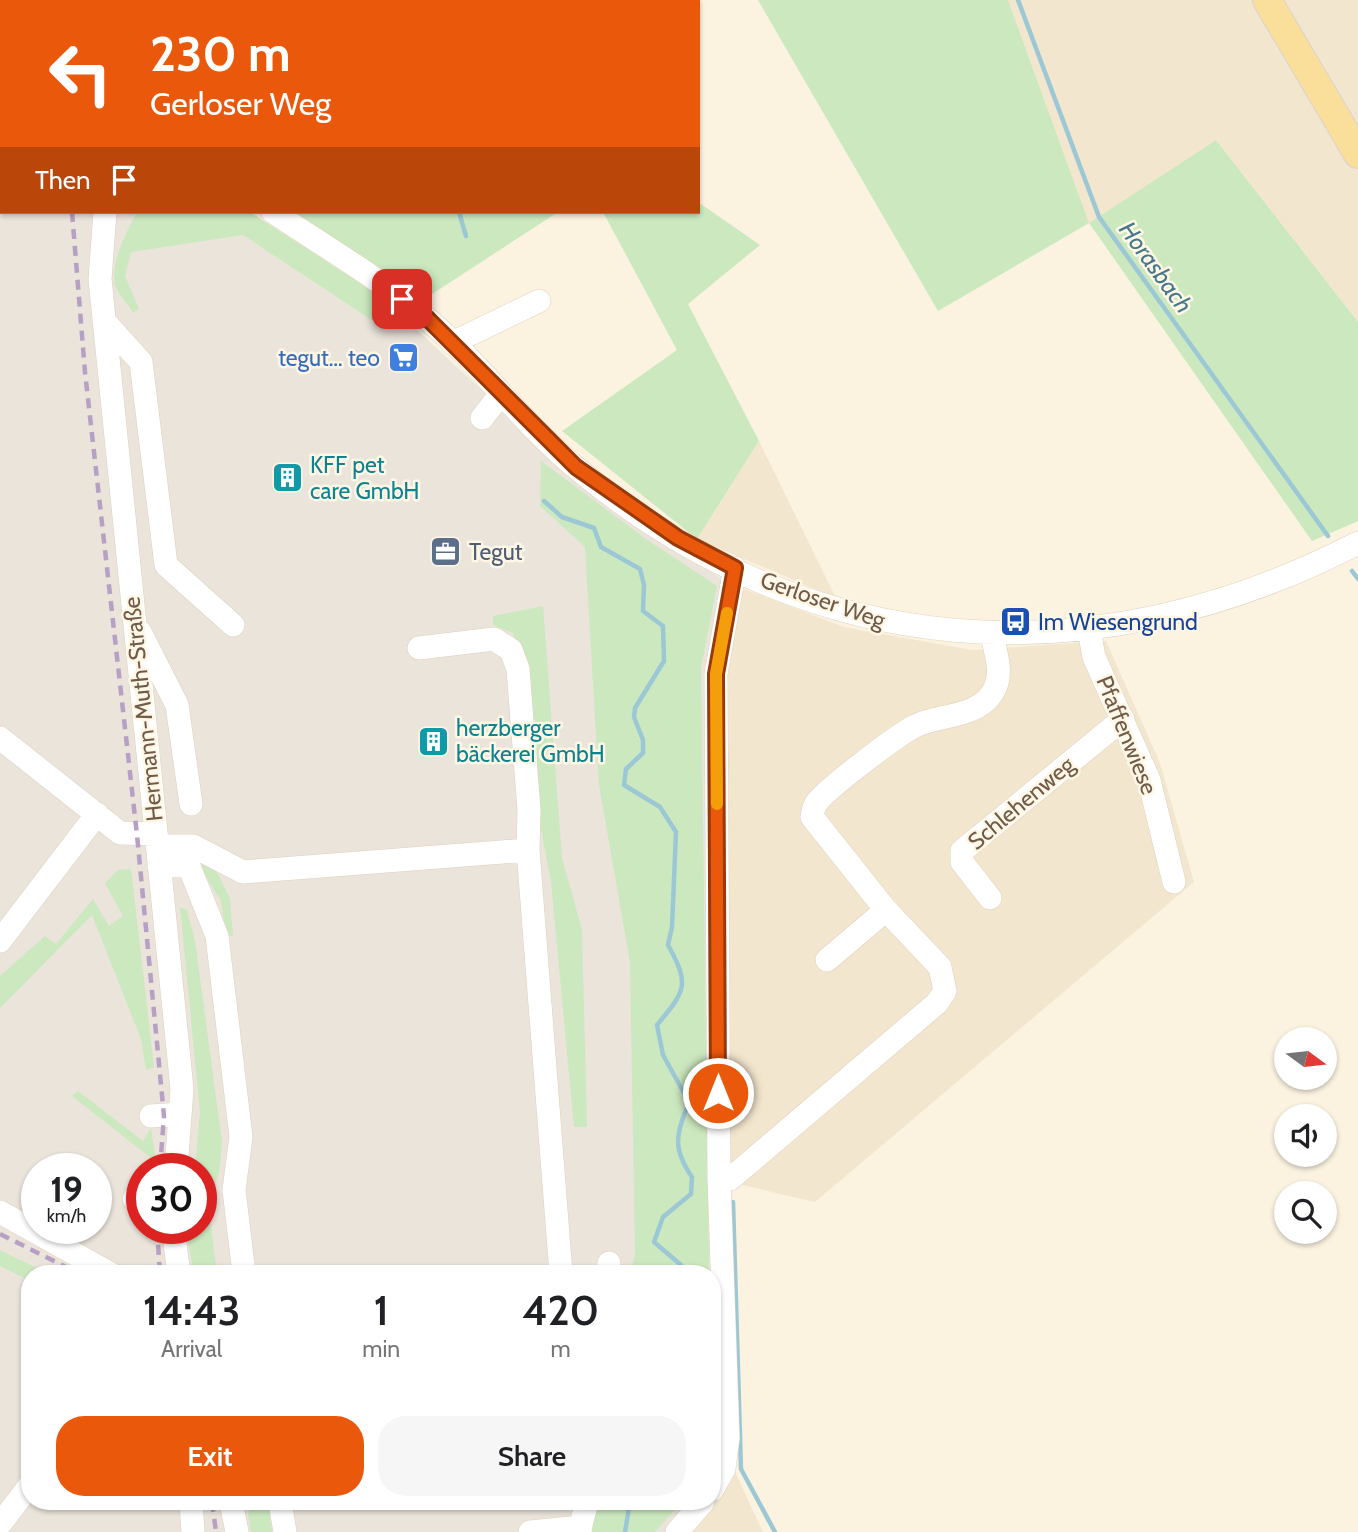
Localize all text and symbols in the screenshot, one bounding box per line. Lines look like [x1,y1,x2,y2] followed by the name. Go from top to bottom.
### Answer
[150,24,291,83] text: 230 m
[35,28,126,119] icon: left
[150,84,331,123] text: Gerloser Weg
[105,161,143,199] icon: arrive
[35,164,91,196] text: Then
[1113,216,1199,318] water label: Horasbach
[372,269,432,329] pin
[383,280,421,318] icon: arrive
[386,341,420,375] supermarket icon: tegut… teo
[278,344,380,372] place label: tegut… teo
[310,451,419,505] place label: KFF pet care GmbH
[270,461,304,495] building icon: KFF pet care GmbH
[429,535,463,569] office icon: Tegut
[469,538,523,566] place label: Tegut
[757,566,890,635] street label: Gerloser Weg
[117,595,169,823] street label: Hermann-Muth-Straße
[998,605,1032,639] bus stop icon: Im Wiesengrund
[1038,608,1198,636] place label: Im Wiesengrund
[1090,672,1164,799] street label: Pfaffenwiese
[456,714,605,768] place label: herzberger bäckerei GmbH
[416,724,450,758] building icon: herzberger bäckerei GmbH
[962,750,1080,856] street label: Schlehenweg
[1274,1027,1337,1090] north arrow
[1274,1027,1337,1244] map controls
[681,1056,755,1130] position arrow
[1274,1104,1337,1167] button: sound
[126,1153,217,1244] speed limit sign: 30
[50,1168,83,1211] text: 19
[1274,1181,1337,1244] button: search
[47,1205,86,1227] text: km/h
[143,1284,240,1336] text: 14:43
[374,1284,389,1336] text: 1
[522,1284,599,1336] text: 420
[161,1335,222,1363] text: Arrival
[362,1335,400,1363] text: min
[550,1335,571,1363] text: m
[56,1416,364,1496] button: Exit
[378,1416,686,1496] button: Share

